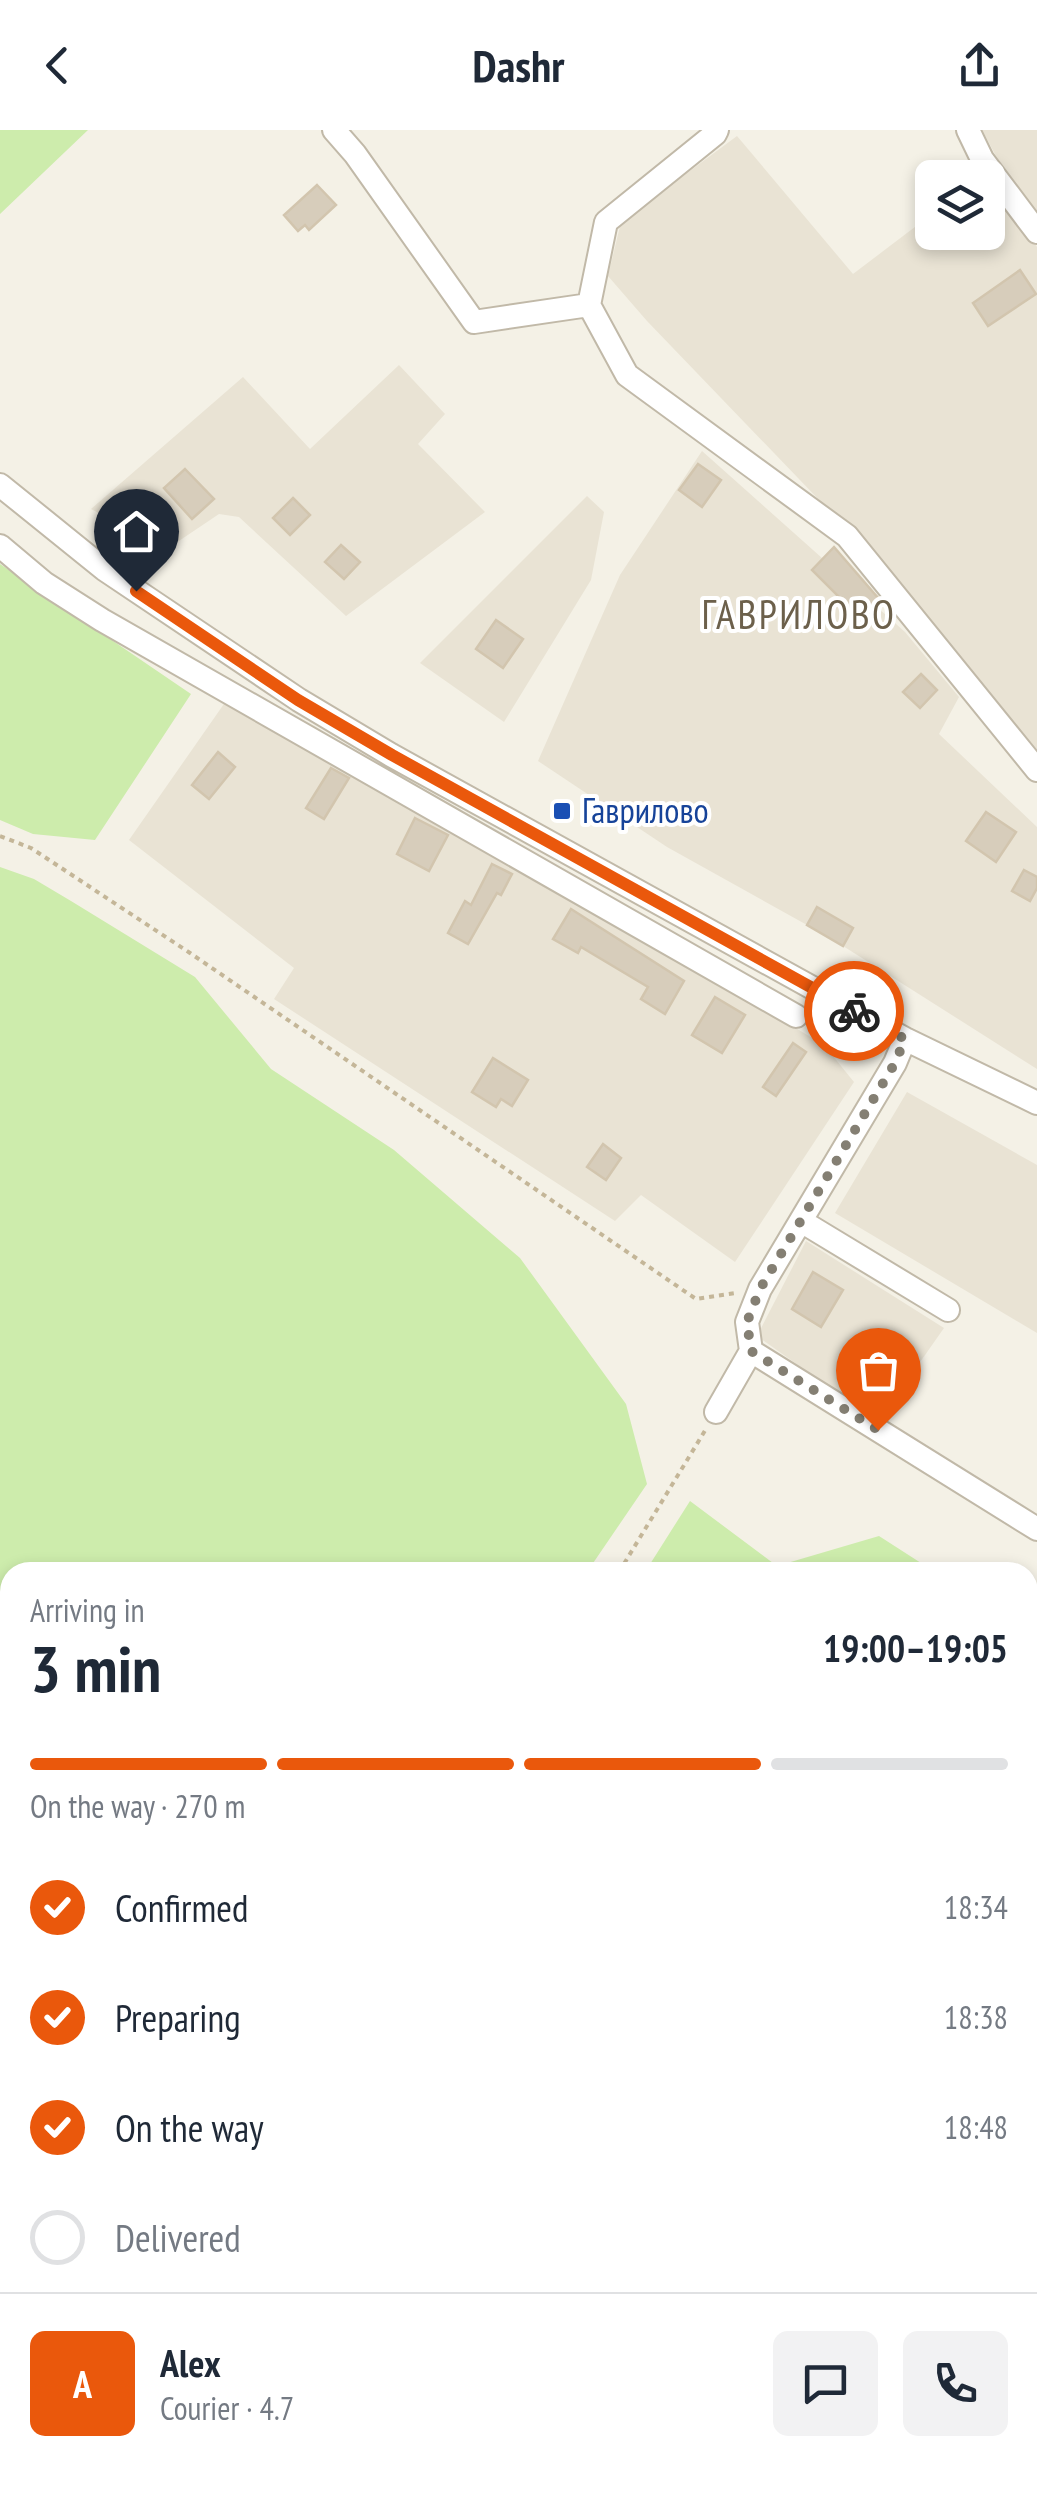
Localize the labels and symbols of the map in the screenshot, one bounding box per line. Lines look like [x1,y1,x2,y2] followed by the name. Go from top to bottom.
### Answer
[94,489,179,592] pin
[702,588,896,640] district label: ГАВРИЛОВО
[582,787,709,833] place label: Гаврилово
[551,800,573,822] marker: Гаврилово
[804,961,904,1061] courier
[836,1328,921,1431] pin

